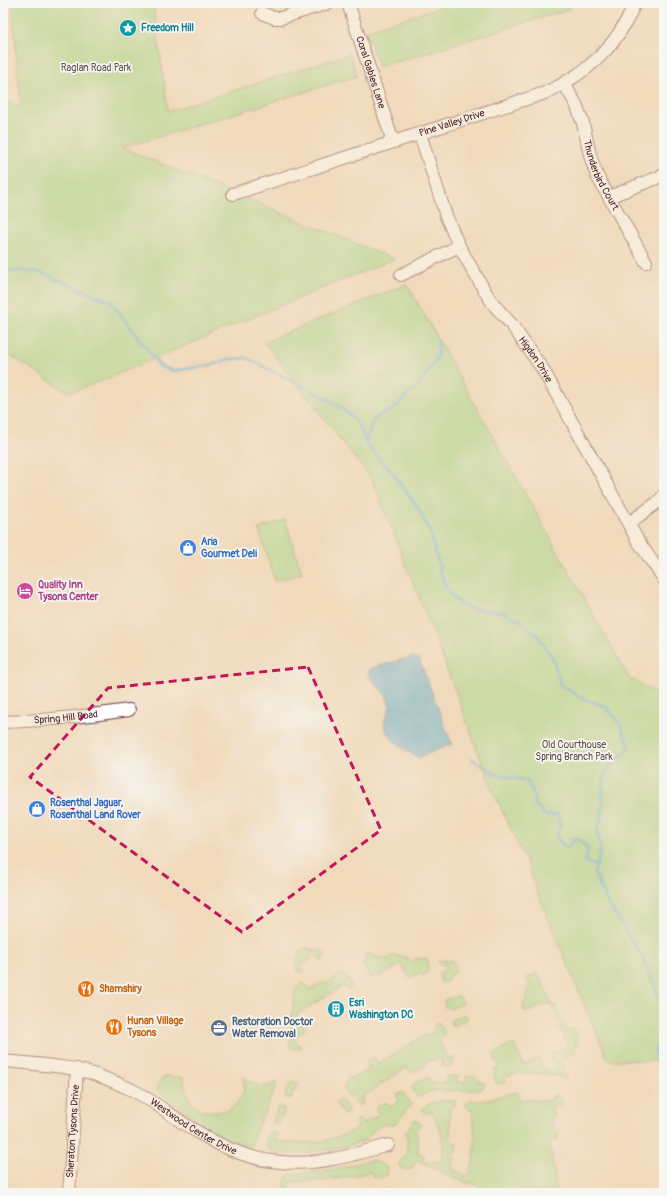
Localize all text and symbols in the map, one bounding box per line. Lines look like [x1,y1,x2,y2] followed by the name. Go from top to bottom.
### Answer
[118,18,138,38] place icon: Freedom Hill
[141,22,194,34] place label: Freedom Hill
[353,35,388,110] street label: Coral Gables Lane
[61,62,132,74] park label: Raglan Road Park
[418,107,486,139] street label: Pine Valley Drive
[581,139,622,213] street label: Thunderbird Court
[516,334,555,385] street label: Higdon Drive
[201,536,257,560] place label: Aria Gourmet Deli
[178,538,198,558] shop icon: Aria Gourmet Deli
[37,579,99,603] place label: Quality Inn Tysons Center
[15,581,35,601] hotel icon: Quality Inn Tysons Center
[33,708,99,727] street label: Spring Hill Road
[535,739,614,763] park label: Old Courthouse Spring Branch Park
[50,797,141,821] place label: Rosenthal Jaguar, Rosenthal Land Rover
[27,799,47,819] shop icon: Rosenthal Jaguar, Rosenthal Land Rover
[76,979,96,999] restaurant icon: Shamshiry
[99,983,143,995] place label: Shamshiry
[349,997,413,1021] place label: Esri Washington DC
[326,999,346,1019] building icon: Esri Washington DC
[126,1015,184,1039] place label: Hunan Village Tysons
[232,1016,314,1040] place label: Restoration Doctor Water Removal
[104,1017,124,1037] restaurant icon: Hunan Village Tysons
[209,1018,229,1038] office icon: Restoration Doctor Water Removal
[64,1084,82,1178] street label: Sheraton Tysons Drive
[148,1096,238,1157] street label: Westwood Center Drive

